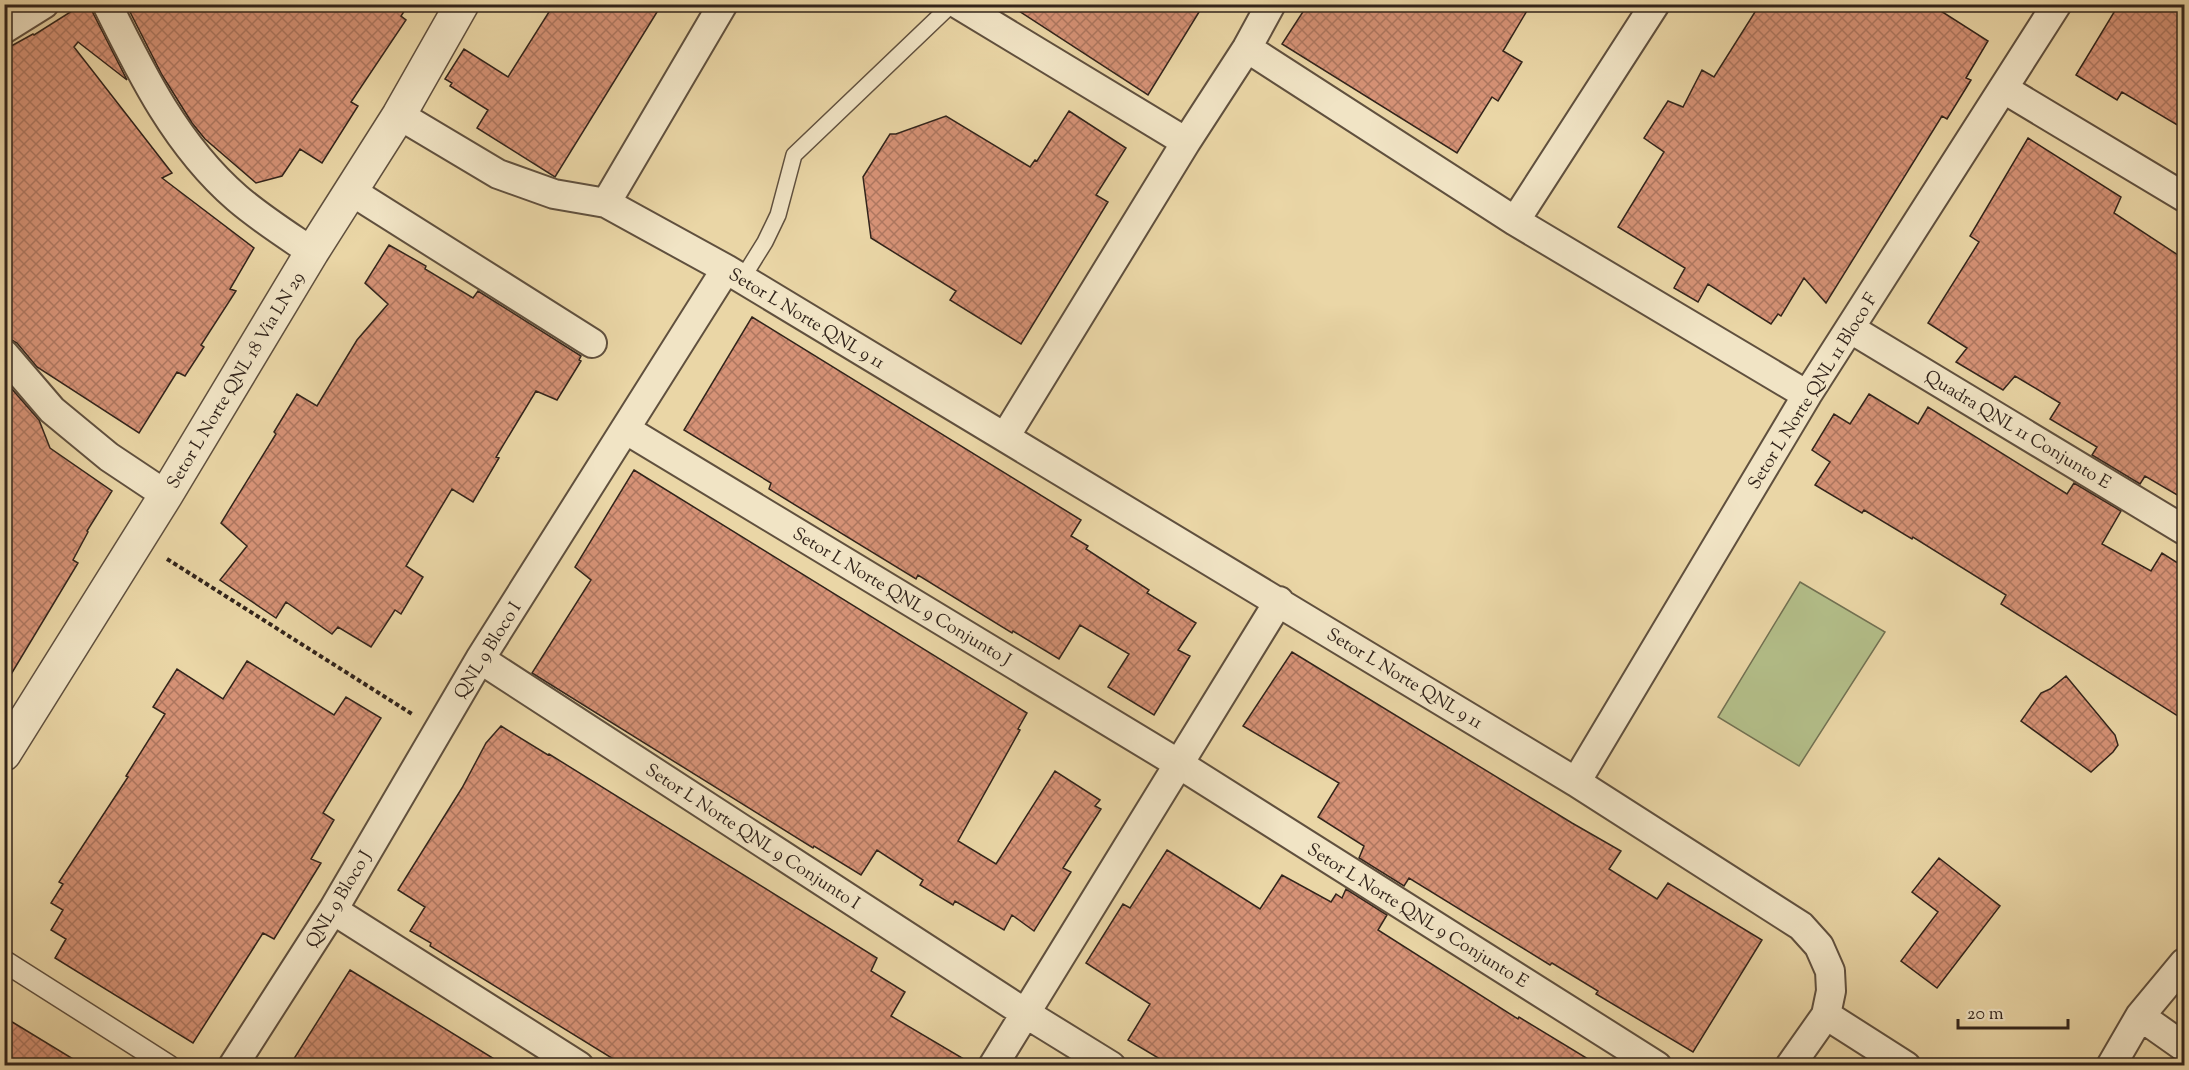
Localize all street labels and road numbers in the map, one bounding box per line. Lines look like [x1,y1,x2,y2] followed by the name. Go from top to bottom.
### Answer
[723,263,889,377] street label: Setor L Norte QNL 9 11
[161,267,312,495] street label: Setor L Norte QNL 18 Via LN 29
[1743,289,1885,495] street label: Setor L Norte QNL 11 Bloco F
[1919,365,2115,497] street label: Quadra QNL 11 Conjunto E
[787,522,1015,673] street label: Setor L Norte QNL 9 Conjunto J
[448,597,529,705] street label: QNL 9 Bloco I
[1321,623,1487,737] street label: Setor L Norte QNL 9 11
[639,758,865,917] street label: Setor L Norte QNL 9 Conjunto I
[1301,838,1533,996] street label: Setor L Norte QNL 9 Conjunto E
[300,846,379,954] street label: QNL 9 Bloco J

